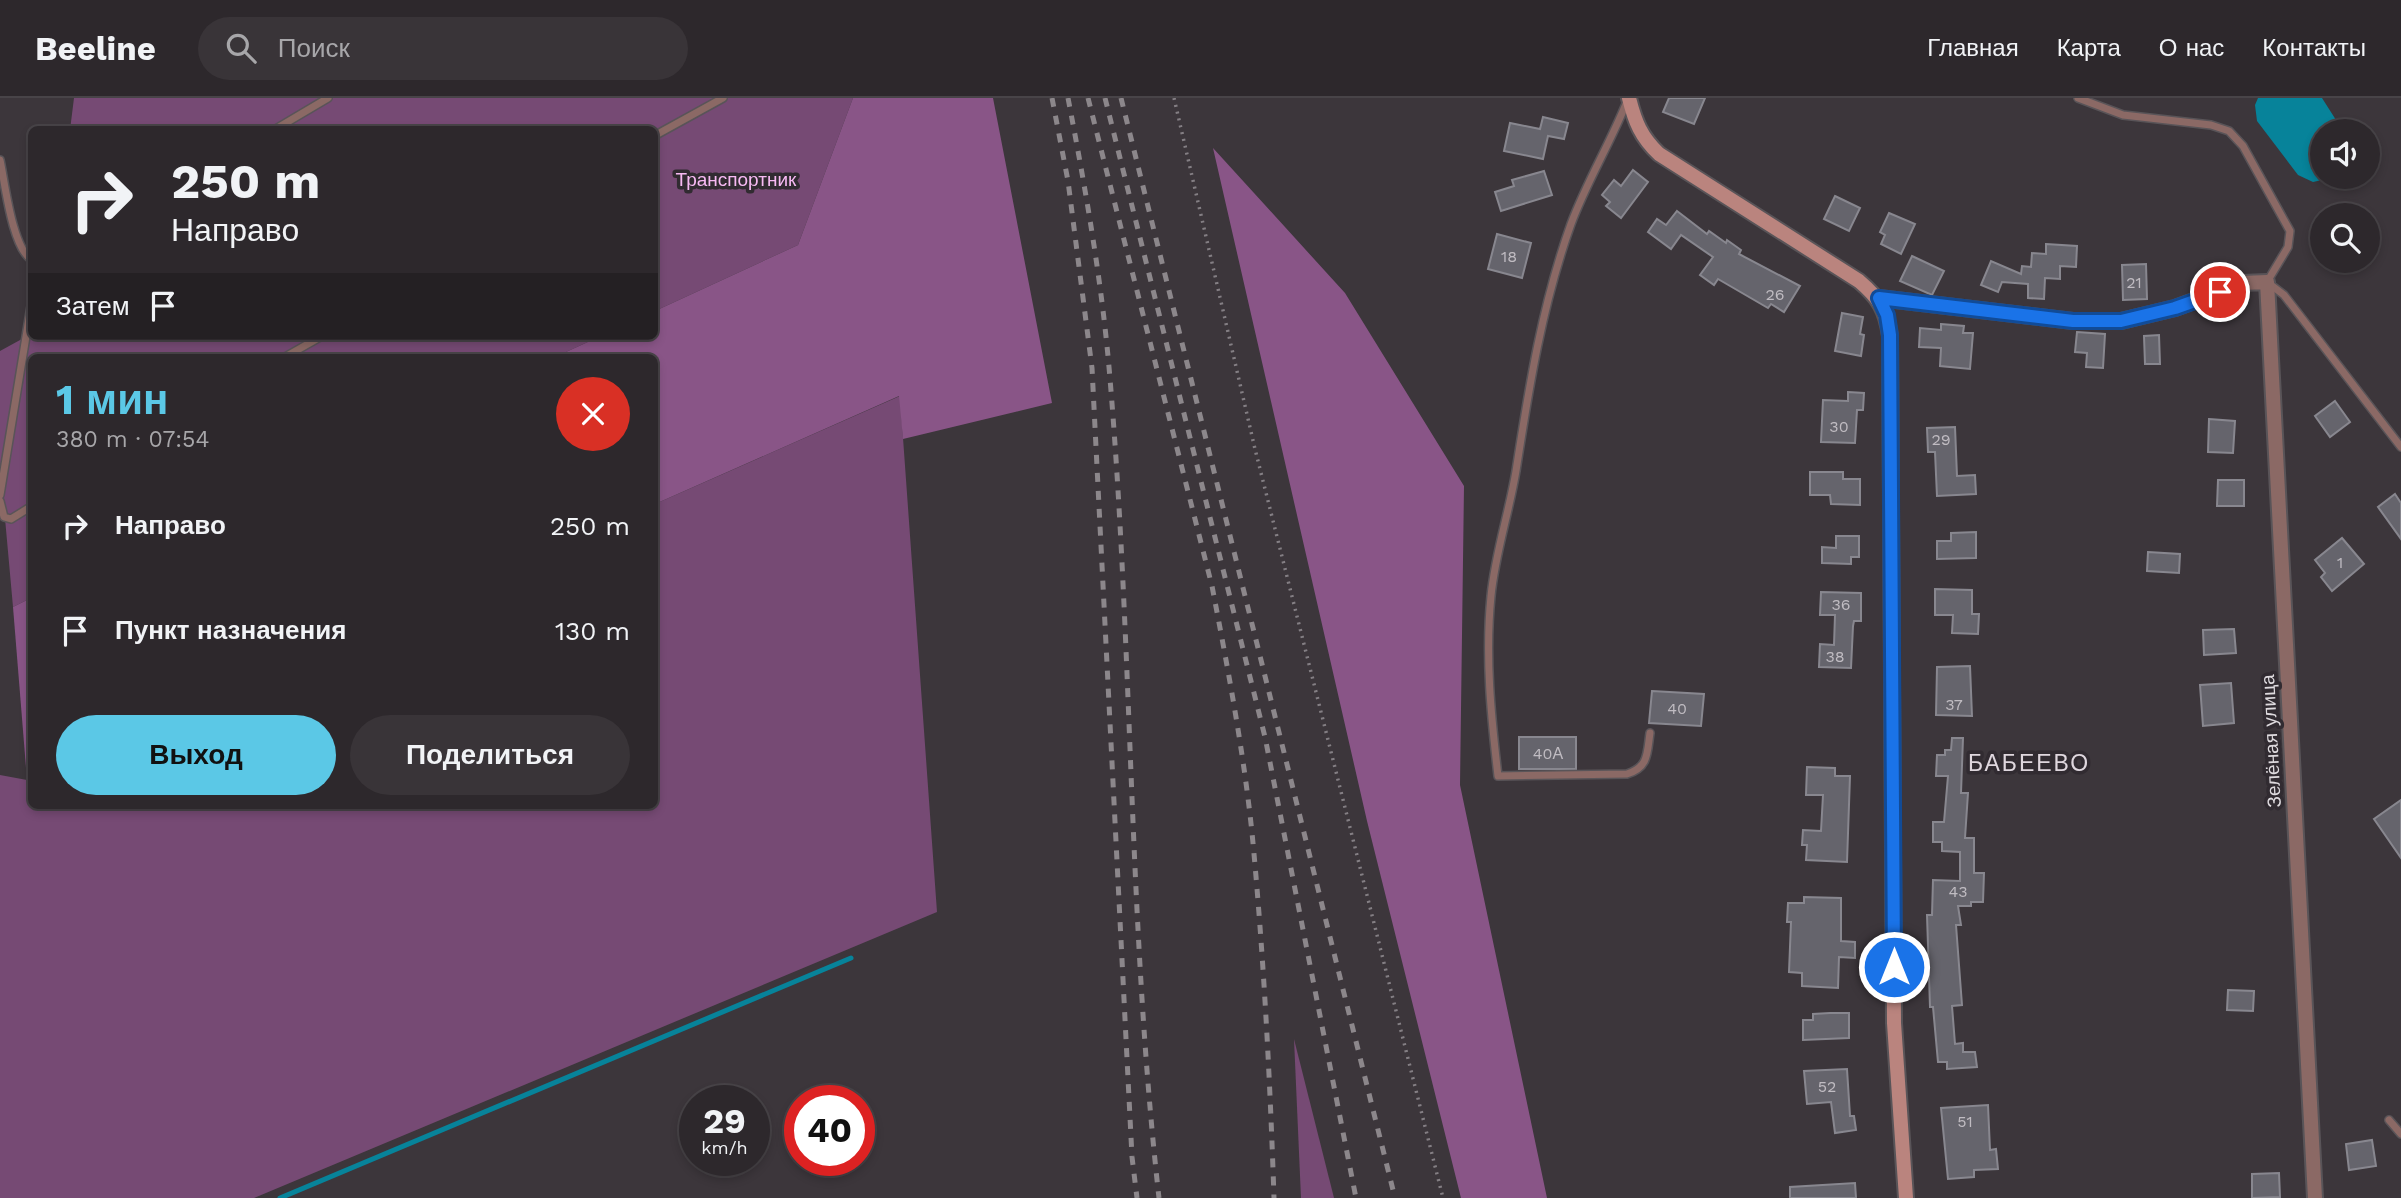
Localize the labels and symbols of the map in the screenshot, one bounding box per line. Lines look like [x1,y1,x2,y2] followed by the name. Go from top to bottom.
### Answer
[676,168,797,191] park label: Транспортник
[1501,247,1517,266] house number: 18
[2190,262,2250,322] pin
[2126,273,2142,292] house number: 21
[1765,285,1785,304] house number: 26
[1829,417,1849,436] house number: 30
[1931,430,1951,449] house number: 29
[2337,553,2343,572] house number: 1
[1831,595,1851,614] house number: 36
[1825,647,1845,666] house number: 38
[2256,673,2286,808] street label: Зелёная улица
[1945,695,1963,714] house number: 37
[1667,699,1687,718] house number: 40
[1533,744,1564,763] house number: 40А
[1968,750,2090,777] district label: БАБЕЕВО
[1948,882,1968,901] house number: 43
[1857,930,1931,1004] position arrow
[1818,1077,1836,1096] house number: 52
[784,1085,875,1176] speed limit sign: 40
[1957,1112,1973,1131] house number: 51

